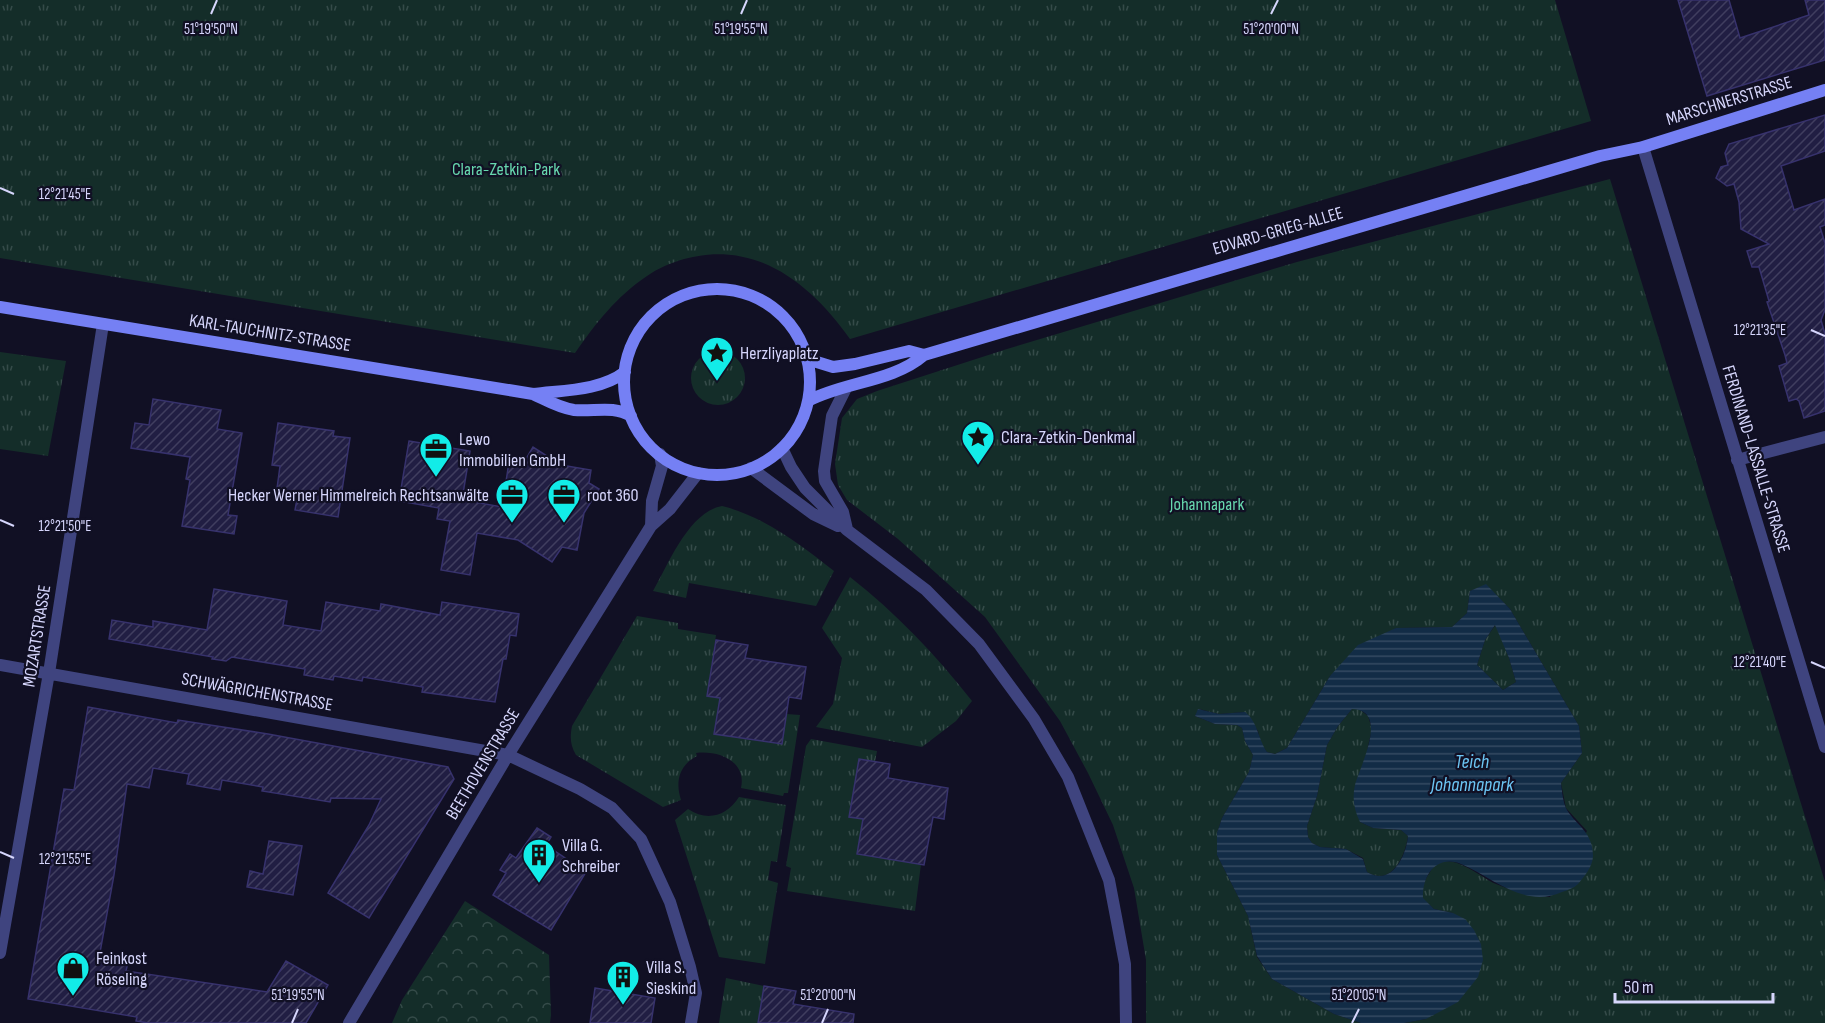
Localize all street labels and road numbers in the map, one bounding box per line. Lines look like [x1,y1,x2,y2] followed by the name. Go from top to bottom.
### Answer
[1664,72,1794,130] street label: MARSCHNERSTRASSE
[1210,202,1346,260] street label: EDVARD-GRIEG-ALLEE
[188,310,352,356] street label: KARL-TAUCHNITZ-STRASSE
[1717,363,1795,555] street label: FERDINAND-LASSALLE-STRASSE
[19,583,55,689] street label: MOZARTSTRASSE
[180,668,334,716] street label: SCHWÄGRICHENSTRASSE
[442,705,524,823] street label: BEETHOVENSTRASSE

